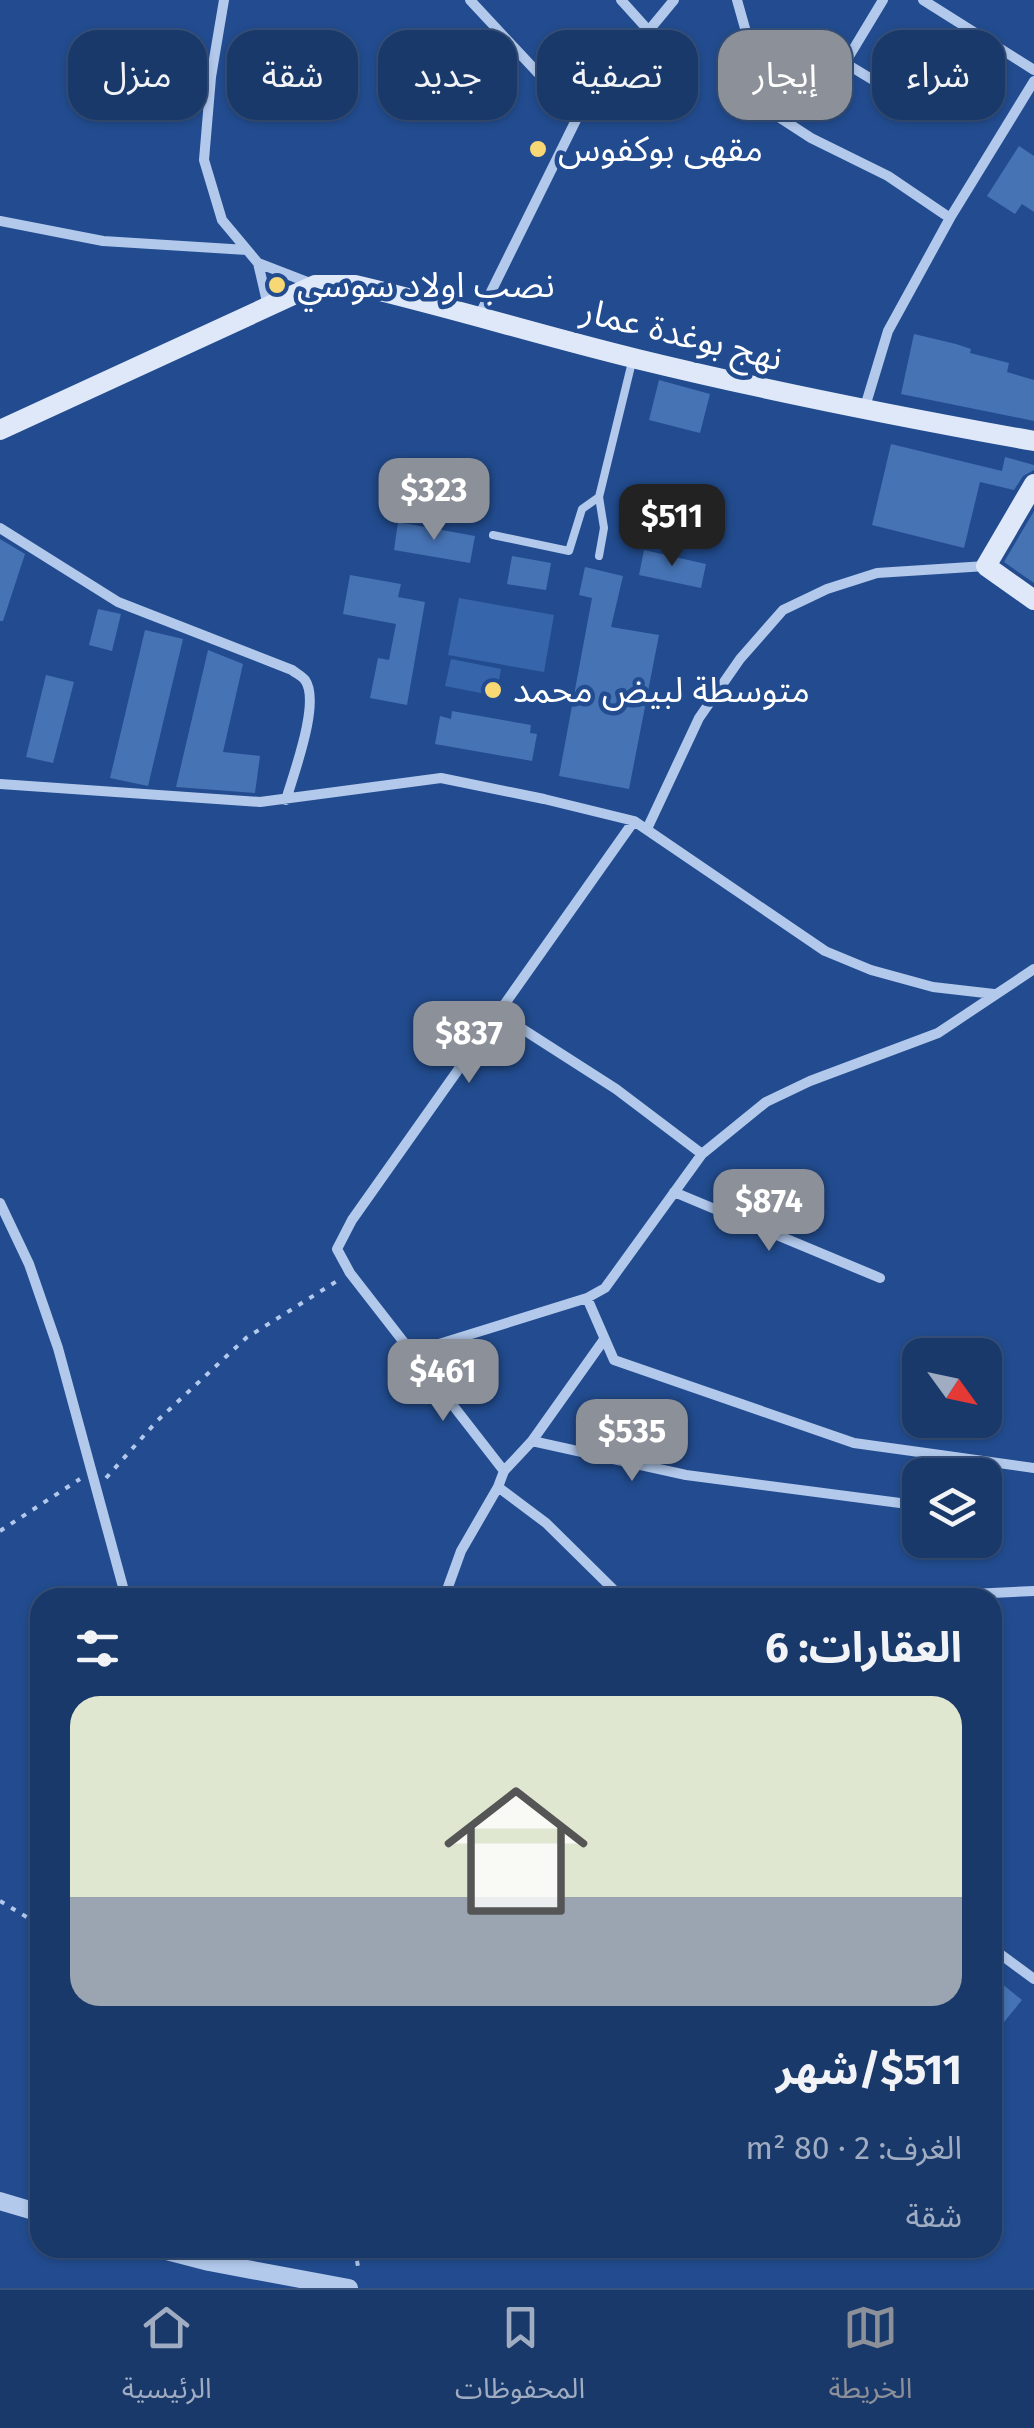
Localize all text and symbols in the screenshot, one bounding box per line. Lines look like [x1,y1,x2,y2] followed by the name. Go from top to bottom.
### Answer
[68,30,207,120] chip: منزل
[227,30,358,120] chip: شقة
[378,30,517,120] chip: جديد
[537,30,698,120] chip: تصفية
[718,30,852,120] chip: إيجار
[872,30,1005,120] chip: شراء
[558,128,763,170] place label: مقهى بوكفوس
[527,138,549,160] marker: مقهى بوكفوس
[297,264,555,312] place label: نصب اولاد سوسي
[266,274,288,296] marker: نصب اولاد سوسي
[575,289,787,384] street label: نهج بوغدة عمار
[375,458,493,543] pin: $323
[401,471,467,509] text: $323
[613,484,731,569] pin: $511
[641,497,703,535] text: $511
[513,669,810,711] place label: متوسطة لبيض محمد
[482,679,504,701] marker: متوسطة لبيض محمد
[410,1001,528,1086] pin: $837
[435,1014,503,1052] text: $837
[710,1169,828,1254] pin: $874
[735,1182,803,1220] text: $874
[902,1338,1002,1438] north arrow
[902,1338,1002,1558] map controls
[384,1339,502,1424] pin: $461
[410,1352,476,1390] text: $461
[573,1399,691,1484] pin: $535
[598,1412,666,1450] text: $535
[902,1458,1002,1558] button: layers
[70,1621,125,1676] icon: filters
[765,1623,962,1673] text: العقارات: 6
[426,1761,606,1941] icon: home
[776,2045,962,2095] text: $511/شهر
[746,2129,962,2167] text: الغرف: 2 · 80 m²
[906,2197,962,2235] text: شقة
[122,2300,212,2419] tab: الرئيسية
[455,2300,585,2419] tab: المحفوظات
[828,2300,912,2419] tab: الخريطة

